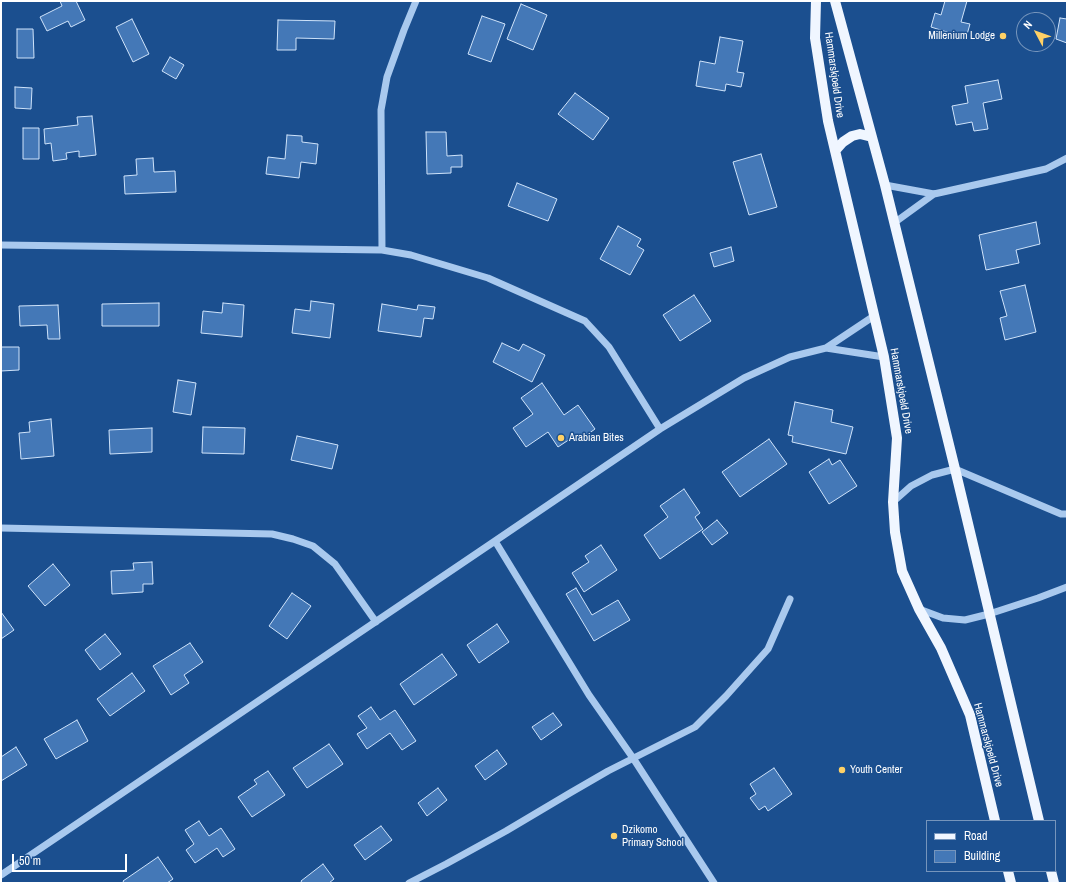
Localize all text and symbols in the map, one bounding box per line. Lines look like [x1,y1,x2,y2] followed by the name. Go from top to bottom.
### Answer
[1016,12,1056,52] north arrow
[1020,18,1035,32] text: N
[928,29,995,43] place label: Millenium Lodge
[821,31,847,119] street label: Hammarskjoeld Drive
[998,31,1008,41] marker: Millenium Lodge
[887,347,915,435] street label: Hammarskjoeld Drive
[569,431,624,445] place label: Arabian Bites
[556,433,566,443] marker: Arabian Bites
[970,701,1006,789] street label: Hammarskjoeld Drive
[850,763,902,777] place label: Youth Center
[837,765,847,775] marker: Youth Center
[926,820,1056,872] legend
[622,823,684,849] place label: Dzikomo Primary School
[964,828,988,844] text: Road
[609,831,619,841] marker: Dzikomo Primary School
[14,846,129,872] scale bar
[964,848,1000,864] text: Building
[19,853,41,869] text: 50 m

